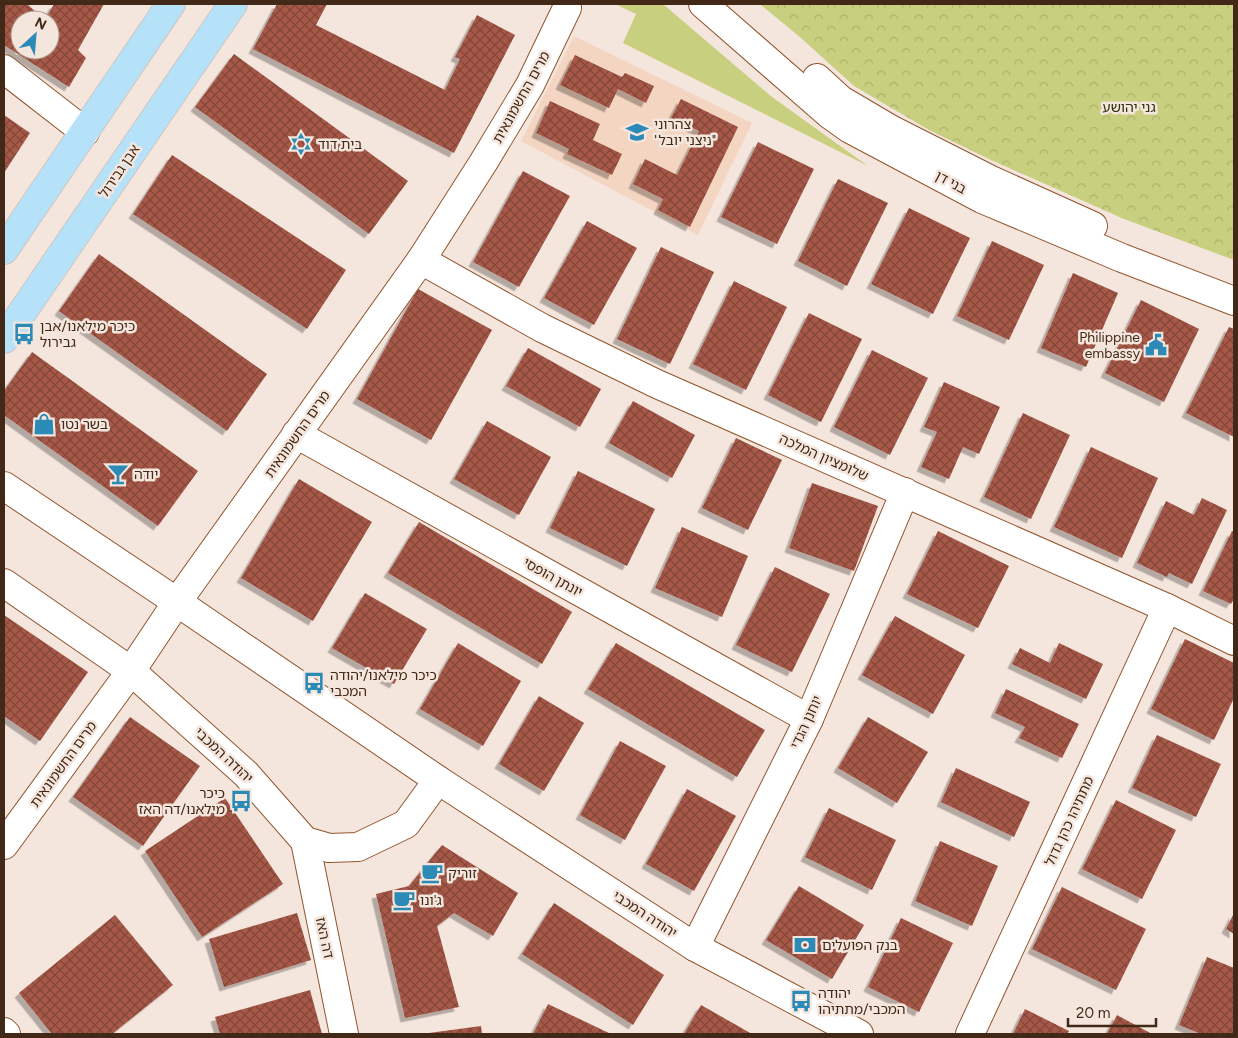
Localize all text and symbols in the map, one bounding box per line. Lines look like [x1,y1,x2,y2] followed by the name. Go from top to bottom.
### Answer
[10,10,60,60] north arrow
[32,14,49,34] text: N
[489,48,554,146] street label: מרים החשמונאית
[1102,99,1156,116] park label: גני יהושע
[654,116,716,149] place label: צהרוני "ניצני יובל"
[624,119,650,145] school or university icon: צהרוני "ניצני יובל"
[288,131,314,157] synagogue icon: בית דוד
[318,136,362,153] place label: בית דוד
[95,141,144,201] street label: אבן גבירול
[932,167,969,198] street label: בני דן
[40,318,135,351] place label: כיכר מילאנו/אבן גבירול
[11,321,37,347] bus stop icon: כיכר מילאנו/אבן גבירול
[1079,329,1141,362] place label: Philippine embassy
[1143,332,1169,358] public building icon: Philippine embassy
[261,387,334,481] street label: מרים החשמונאית
[31,411,57,437] shop icon: בשר נטו
[61,416,108,433] place label: בשר נטו
[777,430,871,485] street label: שלומציון המלכה
[105,461,131,487] bar icon: יודה
[134,466,158,483] place label: יודה
[520,554,586,601] street label: יונתן הופסי
[330,667,437,700] place label: כיכר מילאנו/יהודה המכבי
[301,670,327,696] bus stop icon: כיכר מילאנו/יהודה המכבי
[787,693,826,752] street label: יוחנן הגדי
[26,718,100,811] street label: מרים החשמונאית
[191,724,256,787] street label: יהודה המכבי
[1041,774,1098,869] street label: מתתיהו כהן גדול
[139,785,225,818] place label: כיכר מילאנו/דה האז
[228,788,254,814] bus stop icon: כיכר מילאנו/דה האז
[419,860,445,886] cafe icon: זוריק
[448,865,477,882] place label: זוריק
[391,887,417,913] cafe icon: ג'ונו
[609,887,680,942] street label: יהודה המכבי
[420,892,442,909] place label: ג'ונו
[312,916,337,961] street label: דה האז
[792,932,818,958] bank icon: בנק הפועלים
[822,937,898,954] place label: בנק הפועלים
[818,985,906,1018] place label: יהודה המכבי/מתתיהו
[788,988,814,1014] bus stop icon: יהודה המכבי/מתתיהו
[1068,996,1156,1028] scale bar
[1076,1004,1110,1022] text: 20 m

